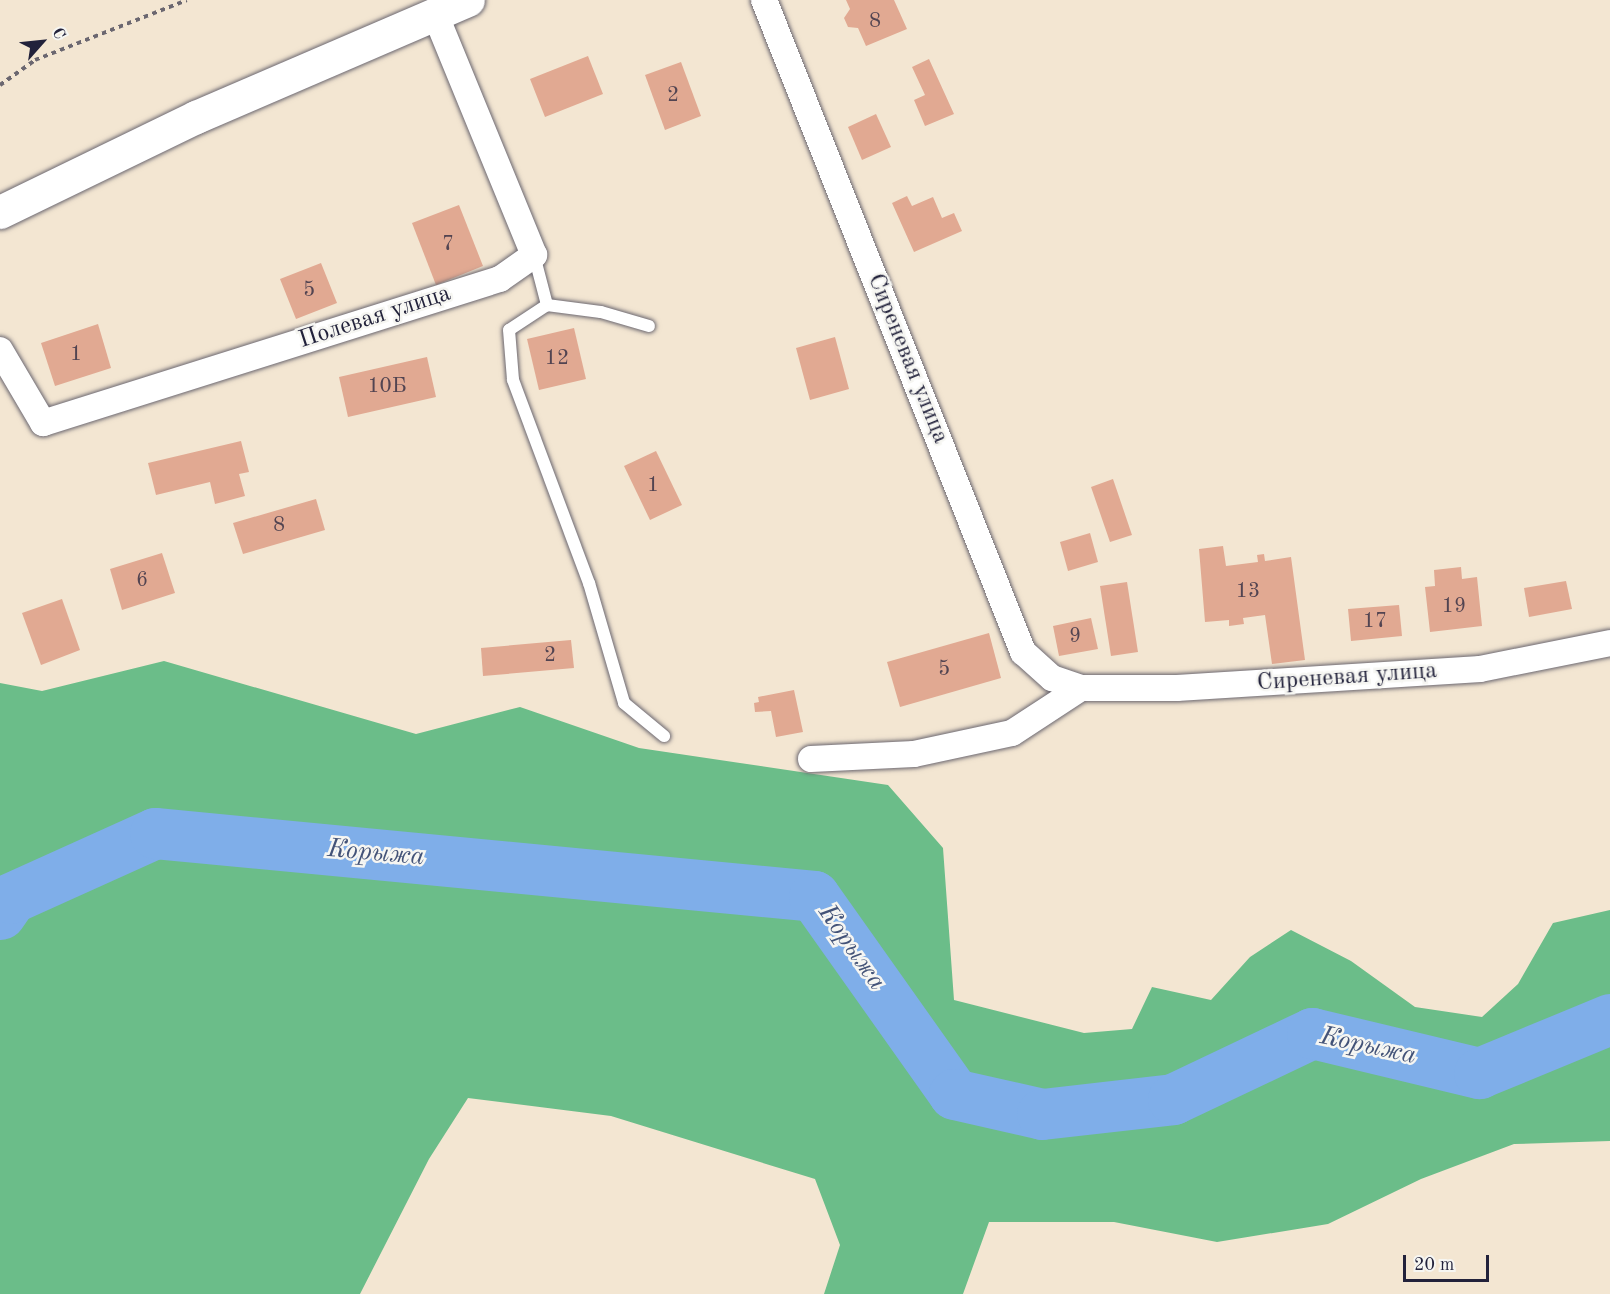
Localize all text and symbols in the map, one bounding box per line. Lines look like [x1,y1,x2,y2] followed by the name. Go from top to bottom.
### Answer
[869,9,881,35] house number: 8
[12,12,72,72] north arrow
[49,25,68,42] text: С
[667,83,679,109] house number: 2
[442,232,454,258] house number: 7
[860,270,954,448] street label: Сиреневая улица
[303,278,315,304] house number: 5
[295,280,455,356] street label: Полевая улица
[70,342,82,368] house number: 1
[545,346,569,372] house number: 12
[367,374,407,400] house number: 10Б
[647,473,659,499] house number: 1
[273,513,285,539] house number: 8
[136,568,148,594] house number: 6
[1236,579,1260,605] house number: 13
[1442,594,1466,620] house number: 19
[1363,609,1387,635] house number: 17
[1069,624,1081,650] house number: 9
[544,643,556,669] house number: 2
[938,657,950,683] house number: 5
[1256,657,1438,699] street label: Сиреневая улица
[326,834,426,874] water label: Корыжа
[810,899,892,997] water label: Корыжа
[1317,1022,1419,1072] water label: Корыжа
[1406,1243,1492,1281] scale bar
[1414,1256,1454,1274] text: 20 m

